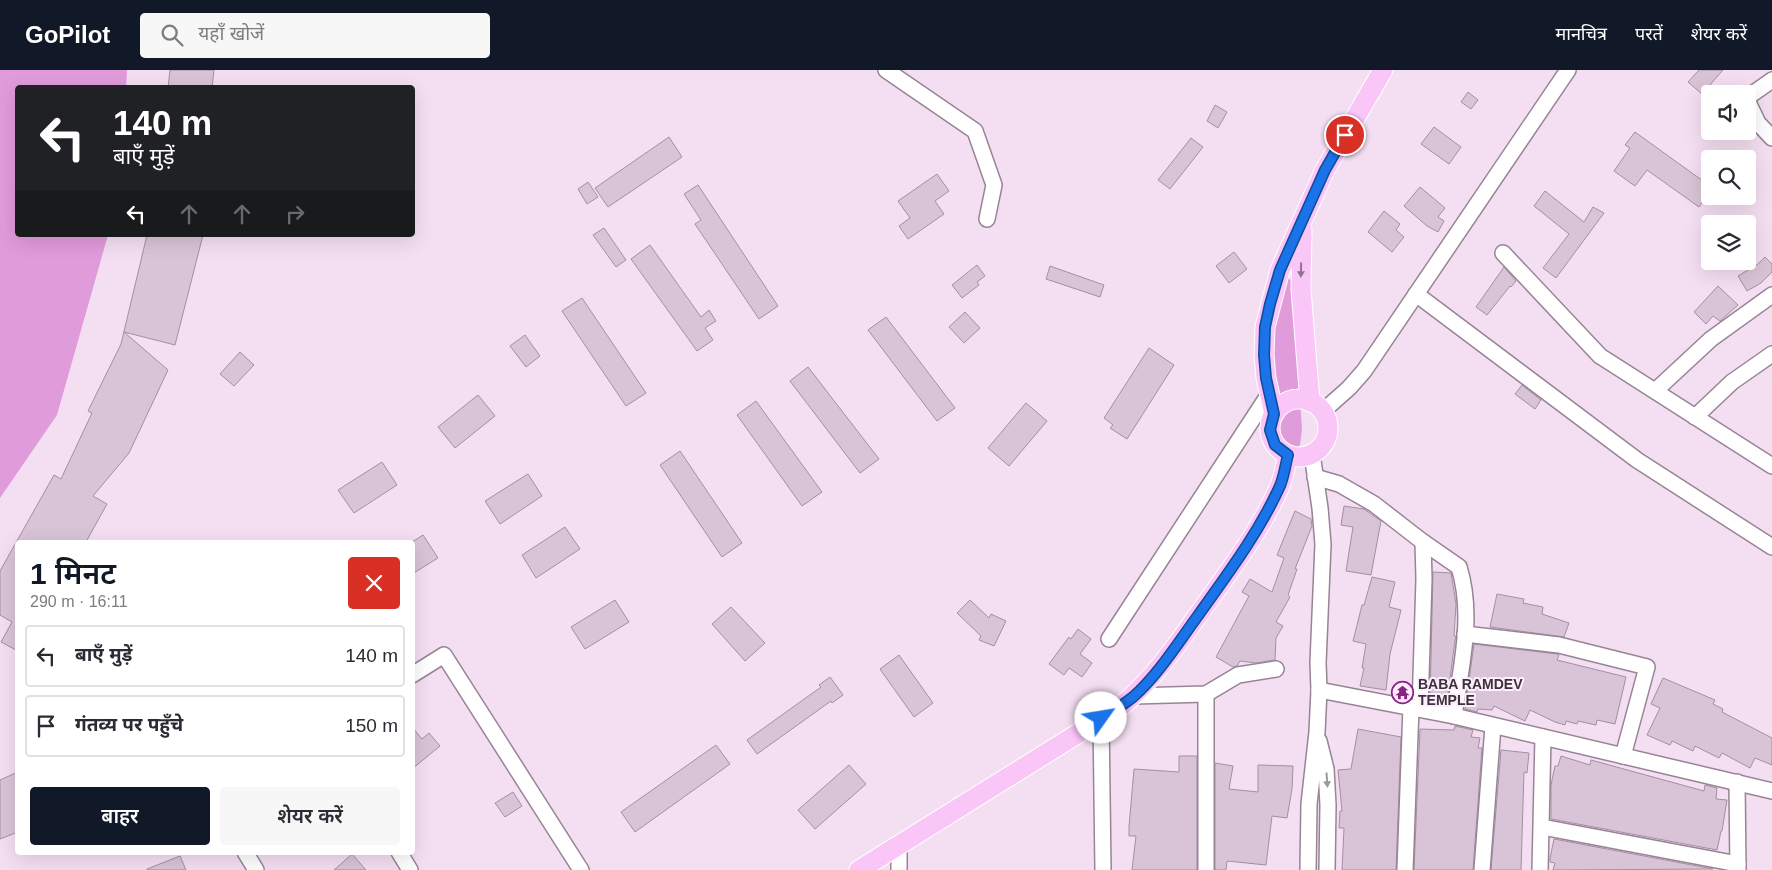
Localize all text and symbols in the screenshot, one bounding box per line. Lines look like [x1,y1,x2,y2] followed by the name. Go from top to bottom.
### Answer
[140,13,490,58] search box
[25,21,110,48] text: GoPilot
[158,21,186,49] icon: search
[198,23,264,44] text: यहाँ खोजें
[1555,24,1607,44] text: मानचित्र
[1635,24,1663,44] text: परतें
[1691,24,1747,44] text: शेयर करें
[1701,85,1756,270] map controls
[1701,85,1756,140] button: sound
[113,103,212,142] text: 140 m
[30,105,95,170] icon: left
[1324,114,1366,156] pin
[1331,121,1359,149] icon: arrive
[113,144,174,169] text: बाएँ मुड़ें
[1701,150,1756,205] button: search
[122,200,150,228] icon: left
[175,200,203,228] icon: ahead
[228,200,256,228] icon: ahead
[281,200,309,228] icon: right
[1701,215,1756,270] button: layers
[1297,262,1305,278] one-way arrow
[30,557,116,590] text: 1 मिनट
[348,557,400,609] button: close
[30,593,128,610] text: 290 m · 16:11
[32,642,60,670] icon: left
[75,644,132,665] text: बाएँ मुड़ें
[345,645,398,666] text: 140 m
[1418,676,1523,708] place label: BABA RAMDEV TEMPLE
[1390,680,1414,704] temple icon: BABA RAMDEV TEMPLE
[1074,691,1126,743] position arrow
[32,712,60,740] icon: arrive
[75,714,183,735] text: गंतव्य पर पहुँचे
[345,715,398,736] text: 150 m
[1323,772,1331,788] one-way arrow
[30,787,210,845] button: बाहर
[220,787,400,845] button: शेयर करें

